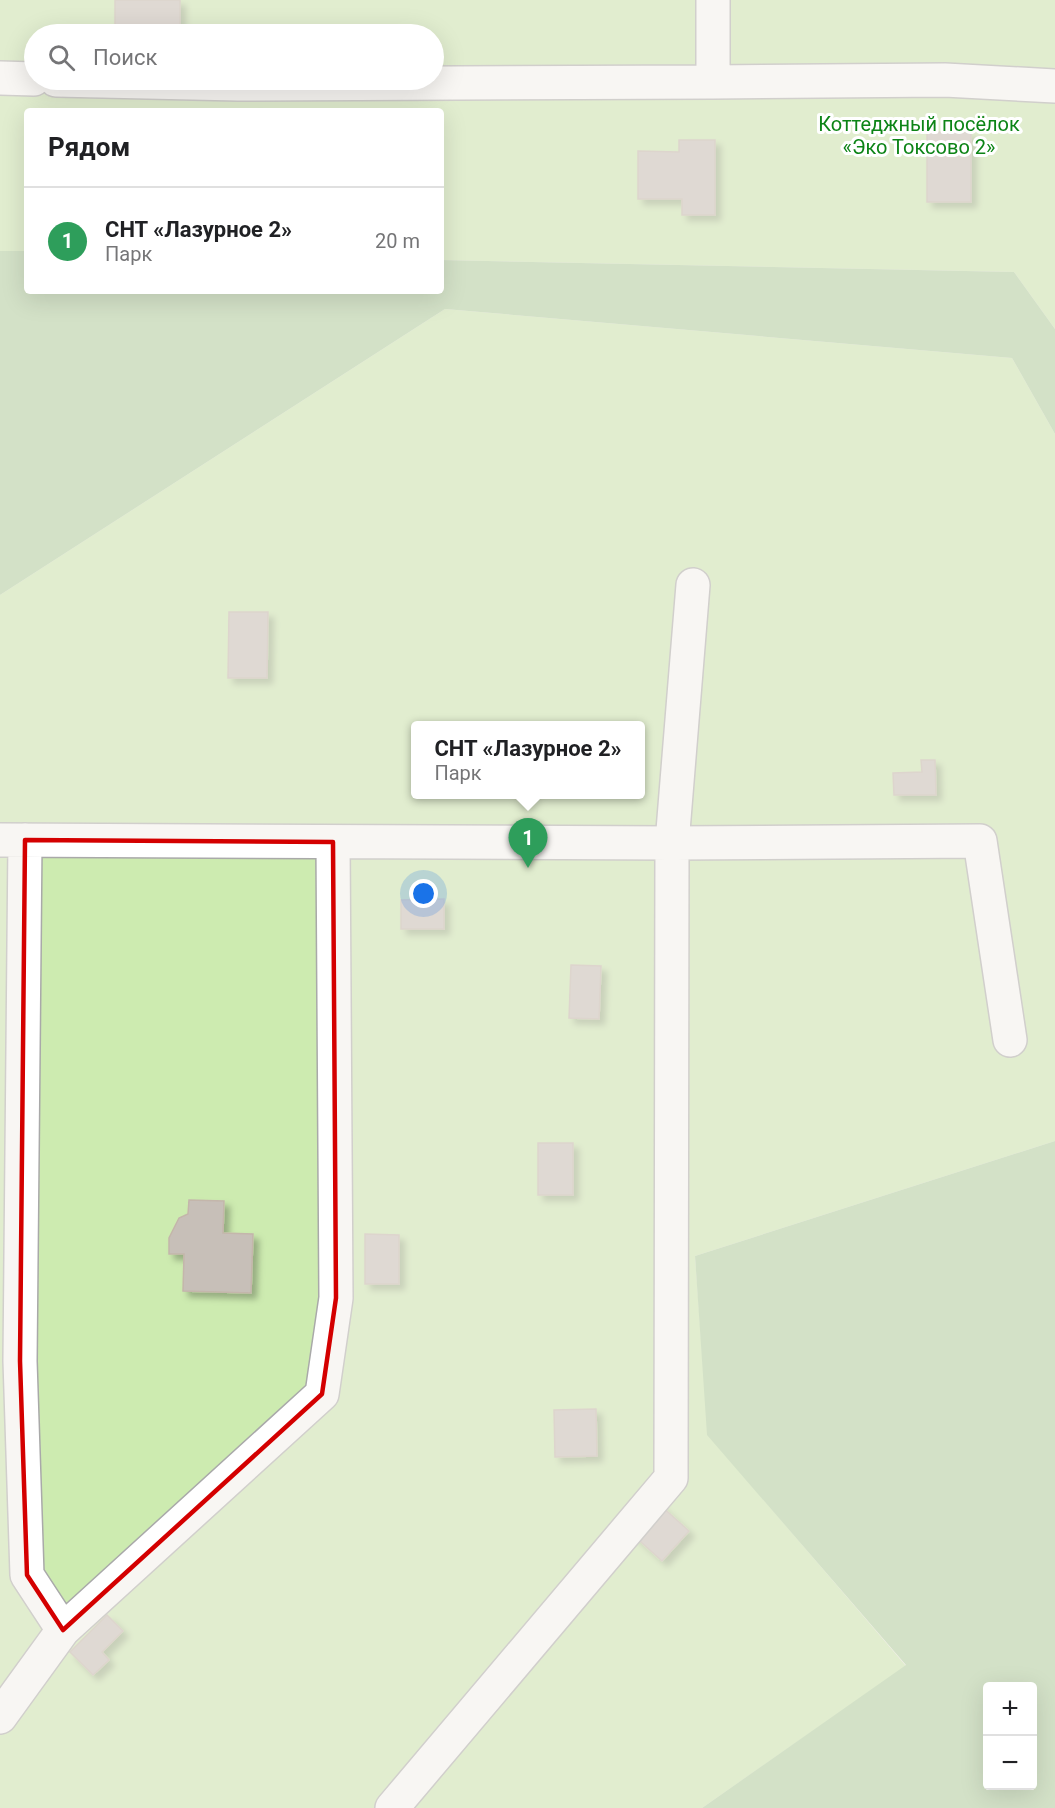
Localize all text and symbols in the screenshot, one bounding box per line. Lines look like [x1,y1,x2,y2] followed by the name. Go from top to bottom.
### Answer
[24,24,444,90] search box
[45,41,78,74] icon: search
[93,45,157,70] text: Поиск
[818,112,1020,159] park label: Коттеджный посёлок «Эко Токсово 2»
[48,132,130,162] text: Рядом
[105,217,292,242] text: СНТ «Лазурное 2»
[62,229,73,253] text: 1
[375,229,420,253] text: 20 m
[105,242,152,266] text: Парк
[411,721,645,799] popup
[434,736,622,761] text: СНТ «Лазурное 2»
[434,761,482,785] text: Парк
[508,818,548,868] pin: 1
[409,879,438,908] your location
[983,1682,1037,1790] map controls
[983,1682,1037,1736] button: +
[983,1736,1037,1790] button: −

